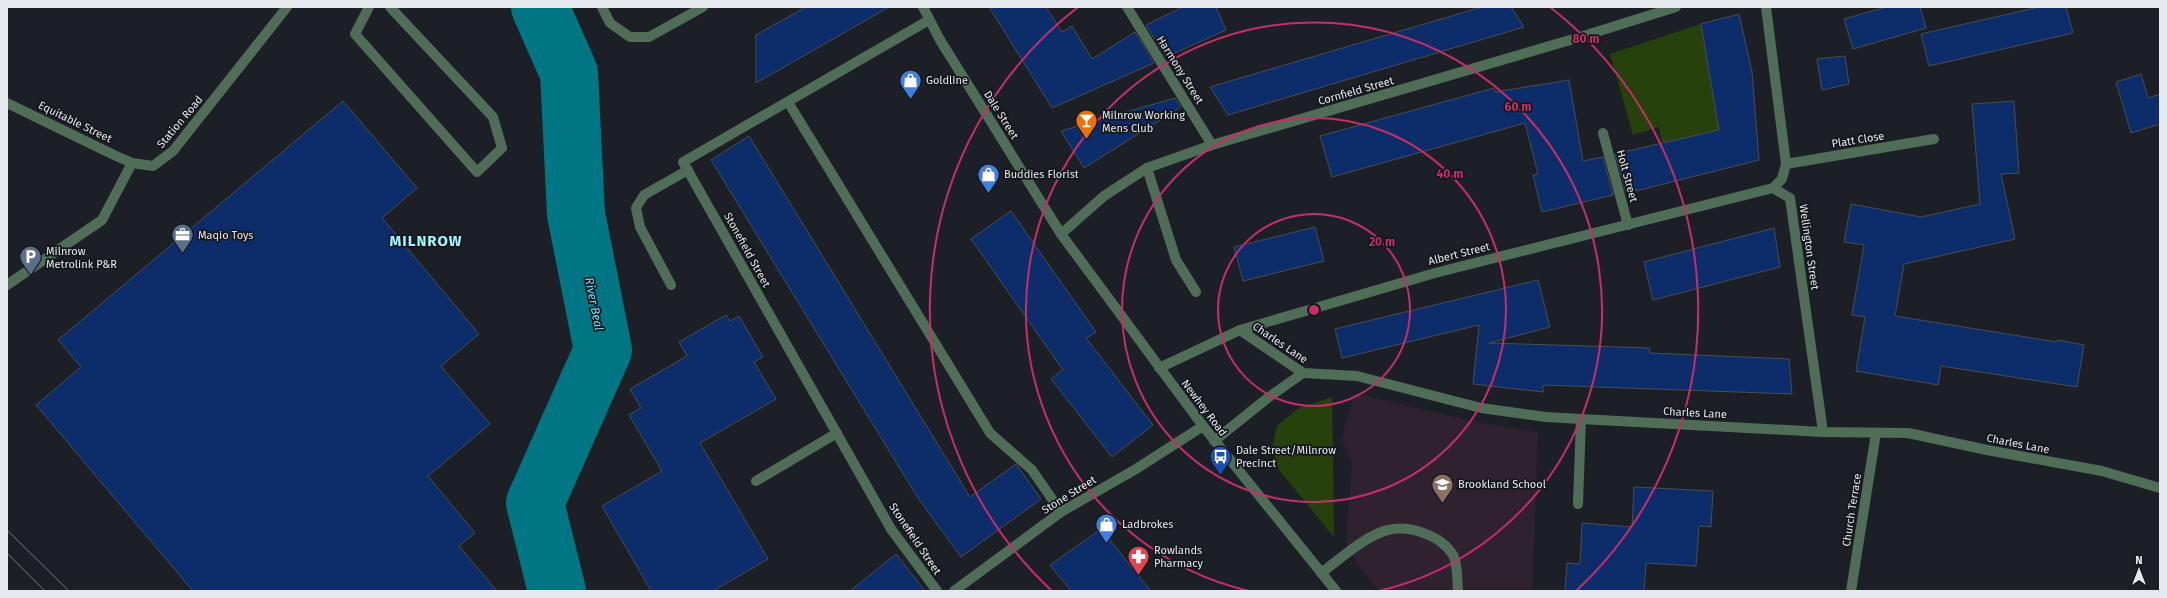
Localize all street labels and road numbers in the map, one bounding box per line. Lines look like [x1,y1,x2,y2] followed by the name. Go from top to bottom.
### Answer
[1154,33,1206,107] street label: Harmony Street
[1317,74,1395,108] street label: Cornfield Street
[981,88,1021,142] street label: Dale Street
[154,93,206,151] street label: Station Road
[36,99,114,145] street label: Equitable Street
[1831,129,1885,151] street label: Platt Close
[1614,148,1640,204] street label: Holt Street
[1797,203,1821,291] street label: Wellington Street
[721,210,773,290] street label: Stonefield Street
[1427,240,1491,268] street label: Albert Street
[1250,320,1310,366] street label: Charles Lane
[1178,377,1230,439] street label: Newhey Road
[1663,405,1727,421] street label: Charles Lane
[1985,432,2051,456] street label: Charles Lane
[1040,473,1099,517] street label: Stone Street
[1840,473,1864,547] street label: Church Terrace
[886,501,944,577] street label: Stonefield Street

